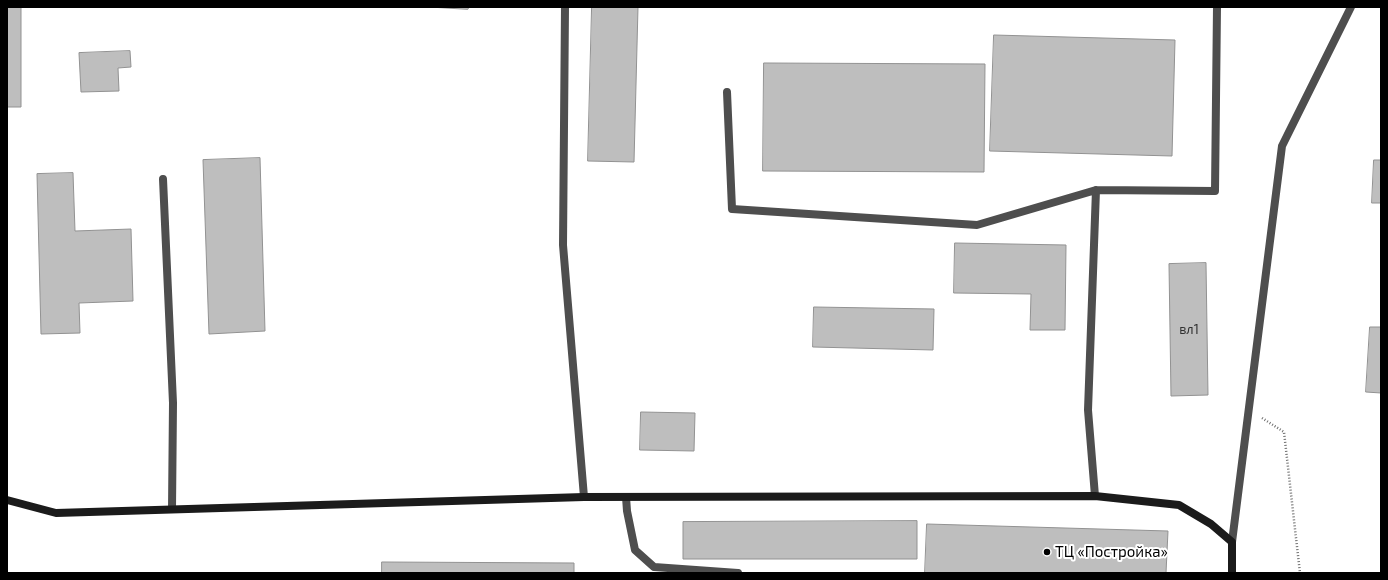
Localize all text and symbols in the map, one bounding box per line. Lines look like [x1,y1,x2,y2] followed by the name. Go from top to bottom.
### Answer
[1179,322,1199,338] house number: вл1
[1055,543,1168,561] place label: ТЦ «Постройка»
[1042,547,1052,557] marker: ТЦ «Постройка»

